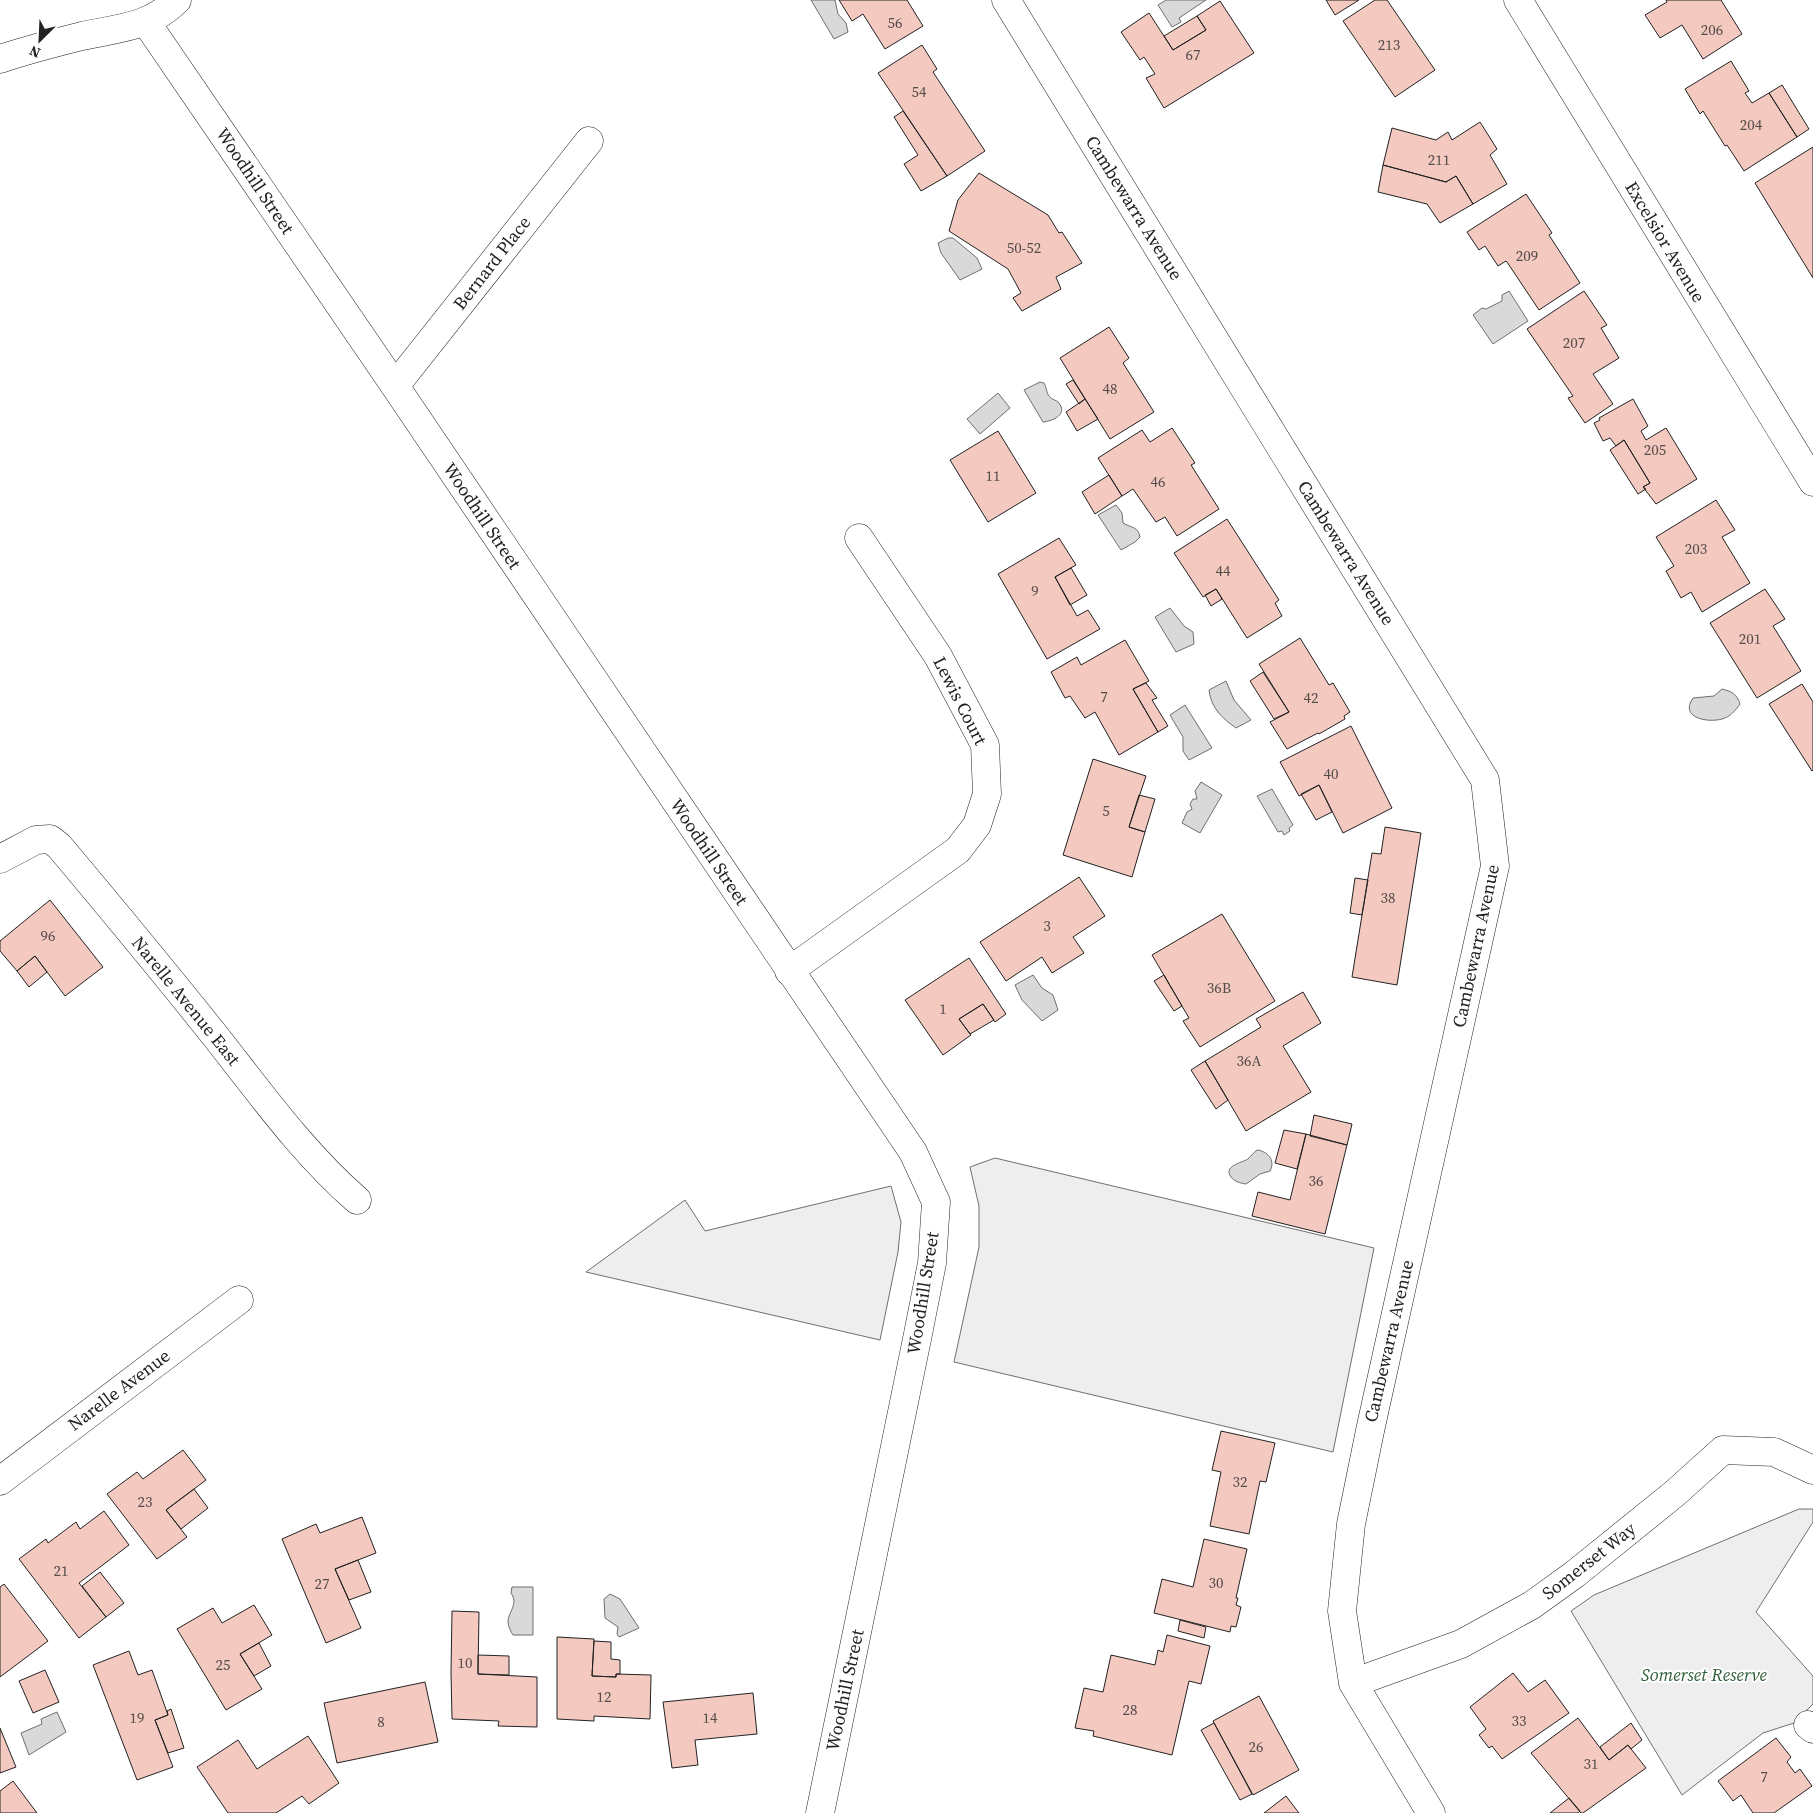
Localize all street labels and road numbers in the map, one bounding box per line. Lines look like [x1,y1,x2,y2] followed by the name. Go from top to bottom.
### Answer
[210,122,300,239] street label: Woodhill Street
[1080,131,1189,285] street label: Cambewarra Avenue
[1619,177,1711,307] street label: Excelsior Avenue
[447,211,536,315] street label: Bernard Place
[437,457,527,574] street label: Woodhill Street
[1292,476,1401,630] street label: Cambewarra Avenue
[927,652,993,749] street label: Lewis Court
[664,793,754,910] street label: Woodhill Street
[1446,862,1505,1030] street label: Cambewarra Avenue
[126,931,246,1071] street label: Narelle Avenue East
[900,1230,945,1356] street label: Woodhill Street
[1358,1257,1419,1425] street label: Cambewarra Avenue
[63,1343,175,1436] street label: Narelle Avenue
[1537,1516,1641,1605] street label: Somerset Way
[819,1627,870,1753] street label: Woodhill Street

